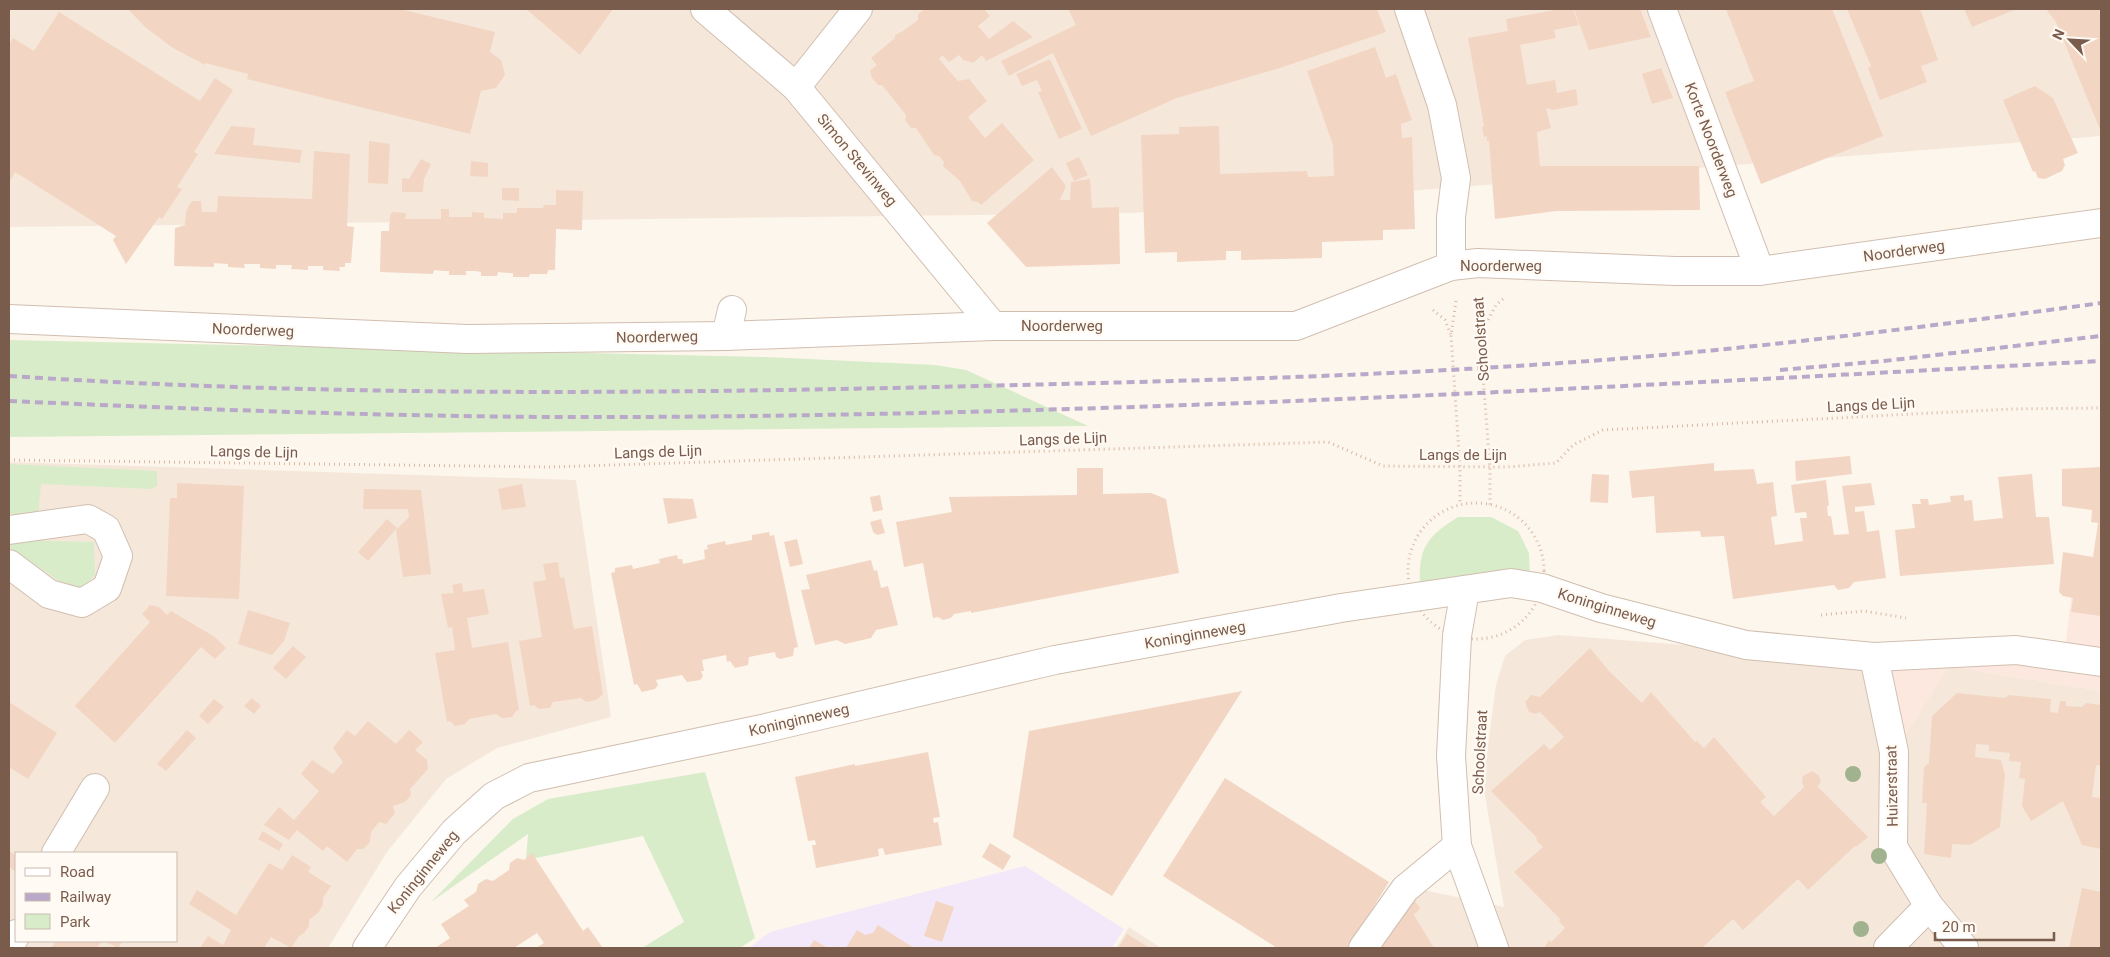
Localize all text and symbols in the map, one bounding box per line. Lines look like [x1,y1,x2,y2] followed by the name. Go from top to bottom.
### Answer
[2045,15,2095,65] north arrow
[2049,27,2068,42] text: N
[1681,80,1741,200] street label: Korte Noorderweg
[813,110,901,210] street label: Simon Stevinweg
[1862,236,1946,266] street label: Noorderweg
[1460,257,1542,275] street label: Noorderweg
[1469,296,1493,382] street label: Schoolstraat
[1021,317,1103,335] street label: Noorderweg
[212,320,294,340] street label: Noorderweg
[616,327,698,347] street label: Noorderweg
[1827,394,1915,416] street label: Langs de Lijn
[1019,428,1107,450] street label: Langs de Lijn
[614,441,702,463] street label: Langs de Lijn
[210,442,298,462] street label: Langs de Lijn
[1419,446,1507,464] street label: Langs de Lijn
[1555,584,1659,632] street label: Koninginneweg
[1143,617,1247,653] street label: Koninginneweg
[747,700,851,740] street label: Koninginneweg
[1469,709,1491,795] street label: Schoolstraat
[1882,745,1902,827] street label: Huizerstraat
[384,827,462,917] street label: Koninginneweg
[15,852,178,942] legend
[60,863,94,881] text: Road
[60,888,111,906] text: Railway
[1935,910,2054,942] scale bar
[60,913,91,931] text: Park
[1942,918,1976,936] text: 20 m

